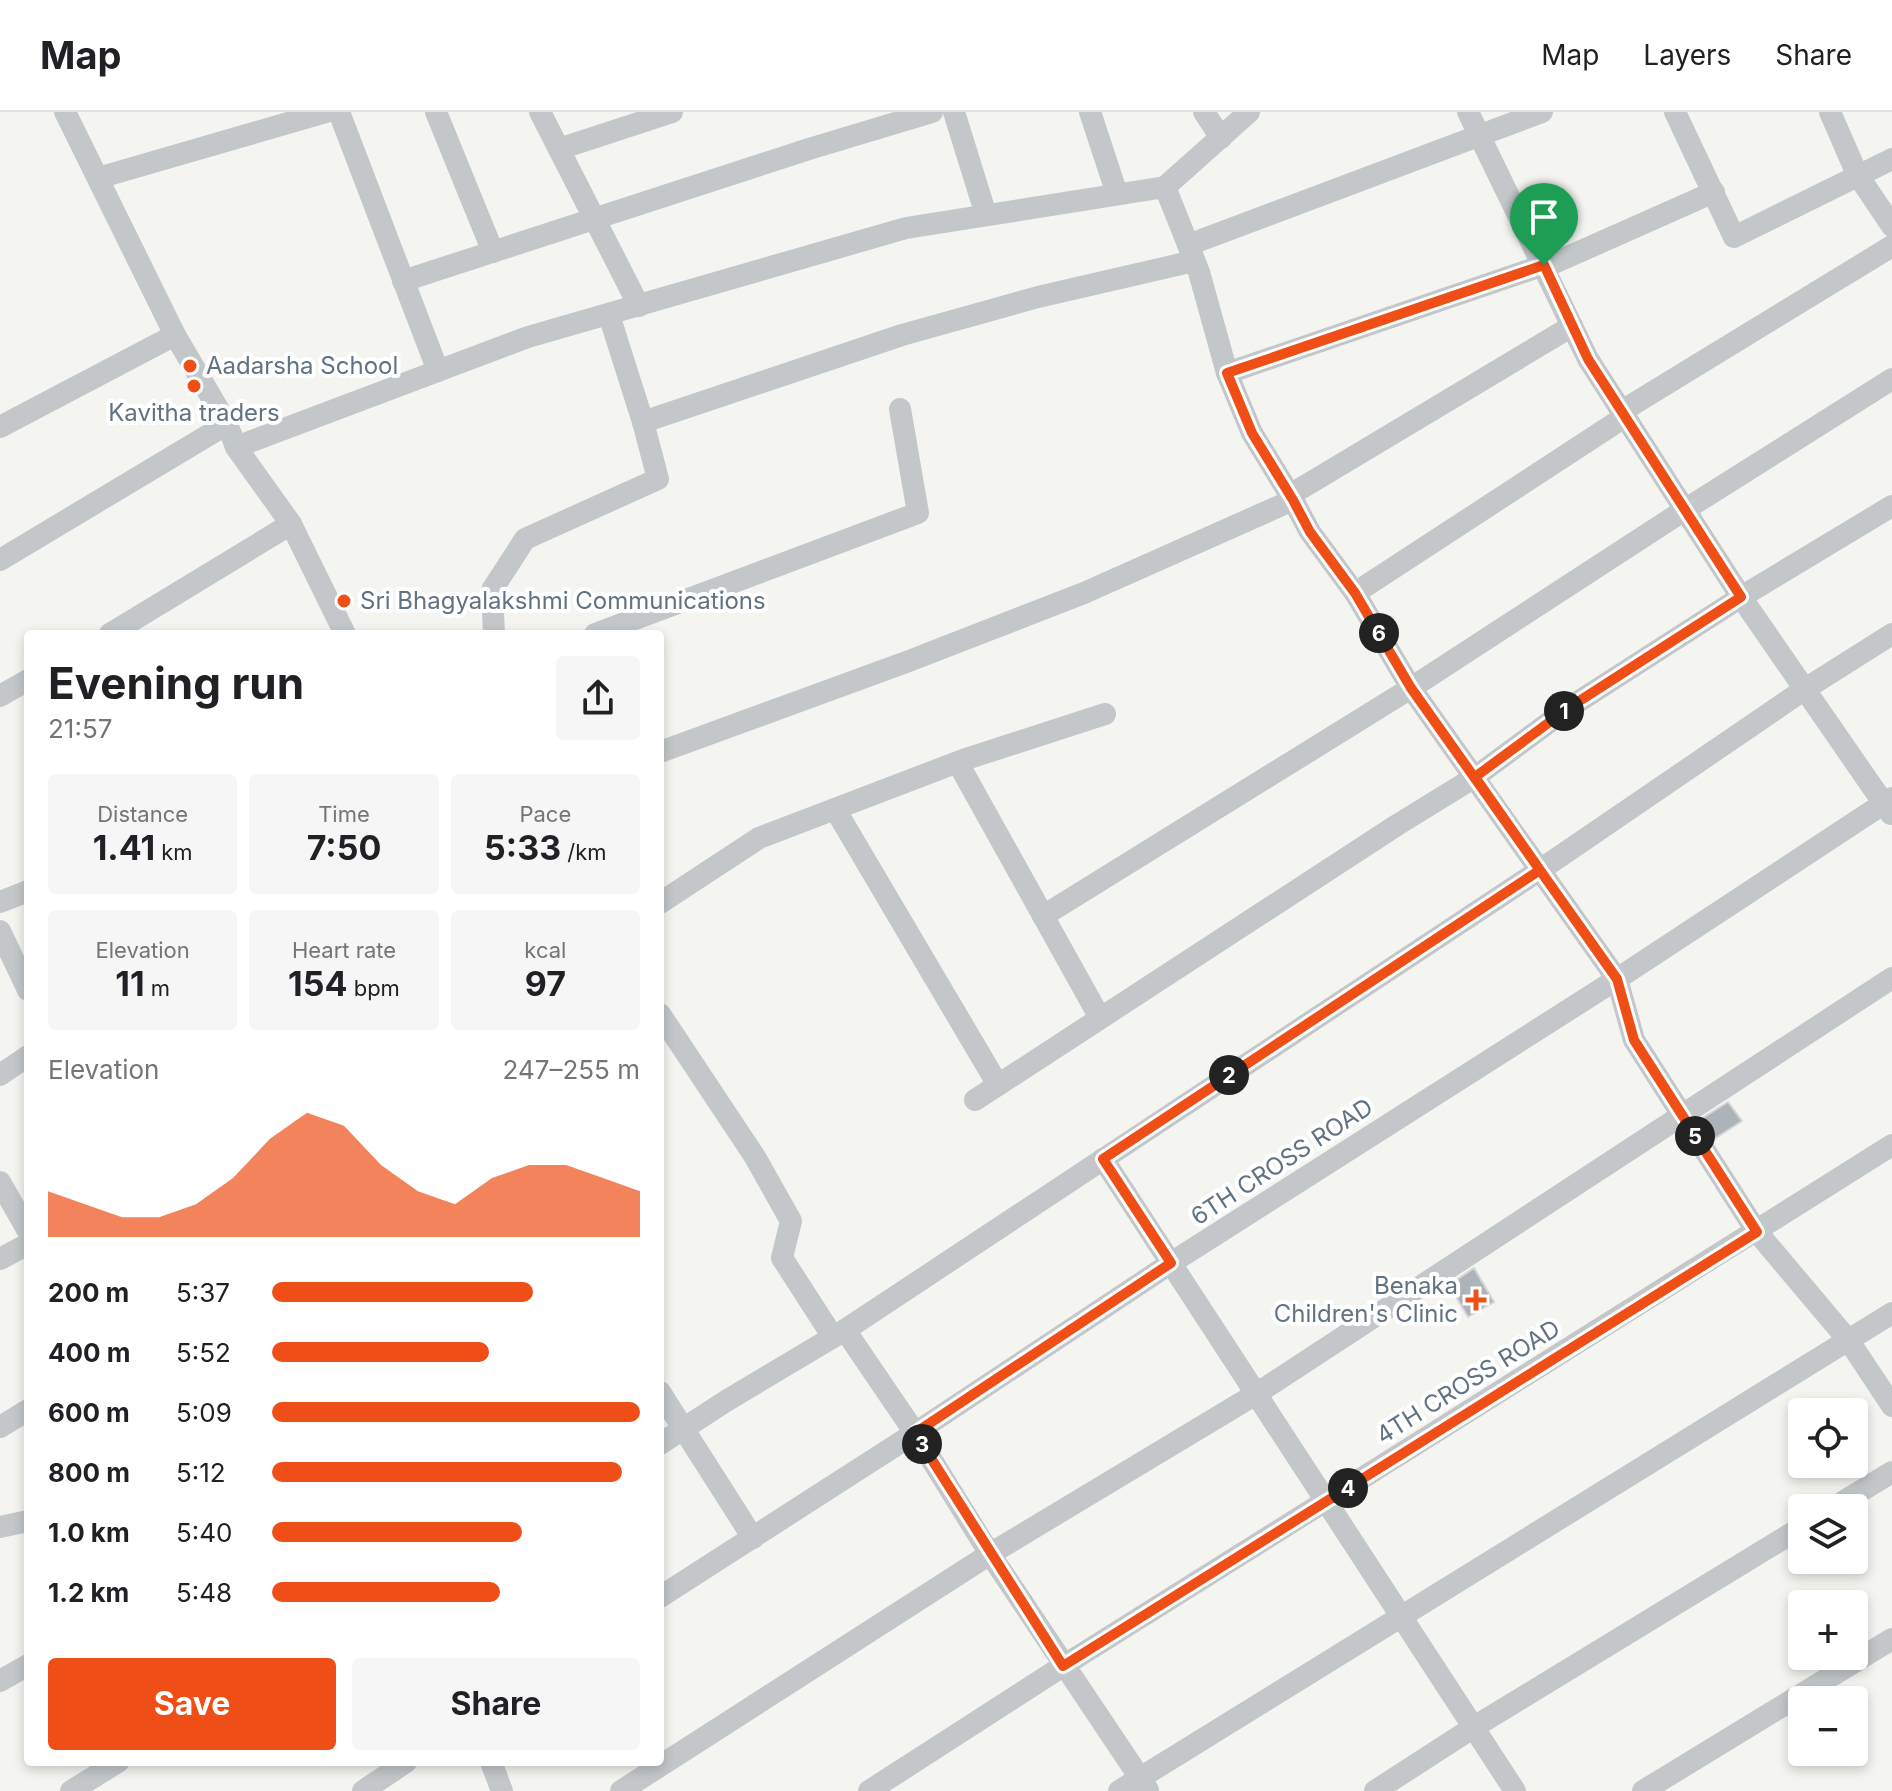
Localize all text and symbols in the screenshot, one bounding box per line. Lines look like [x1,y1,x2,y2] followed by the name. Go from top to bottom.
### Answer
[40,32,121,78] text: Map
[1541,38,1599,72] text: Map
[1643,38,1731,72] text: Layers
[1775,38,1852,72] text: Share
[1510,183,1578,265] pin
[1522,195,1566,239] icon: arrive
[206,351,398,380] place label: Aadarsha School
[181,357,199,375] marker: Aadarsha School
[185,377,203,395] marker: Kavitha traders
[108,398,280,427] place label: Kavitha traders
[360,586,766,615] place label: Sri Bhagyalakshmi Communications
[335,592,353,610] marker: Sri Bhagyalakshmi Communications
[1359,613,1399,653] pin: 6
[1372,620,1386,646] text: 6
[48,656,304,710] text: Evening run
[556,656,640,740] button: share
[1544,691,1584,731] pin: 1
[1559,698,1569,724] text: 1
[48,713,112,744] text: 21:57
[97,801,188,827] text: Distance
[318,801,370,827] text: Time
[519,801,571,827] text: Pace
[93,827,155,868] text: 1.41
[307,827,381,868] text: 7:50
[484,827,561,868] text: 5:33
[155,839,193,865] text: km
[561,839,607,865] text: /km
[96,937,190,963] text: Elevation
[292,937,396,963] text: Heart rate
[524,937,566,963] text: kcal
[115,963,145,1004] text: 11
[288,963,347,1004] text: 154
[525,963,566,1004] text: 97
[145,975,170,1001] text: m
[347,975,400,1001] text: bpm
[48,1054,159,1085] text: Elevation
[502,1054,640,1085] text: 247–255 m
[1209,1055,1249,1095] pin: 2
[1222,1062,1236,1088] text: 2
[1185,1092,1378,1231] street label: 6TH CROSS ROAD
[1675,1116,1715,1156] pin: 5
[1688,1123,1702,1149] text: 5
[1274,1271,1458,1328] place label: Benaka Children's Clinic
[48,1277,129,1308] text: 200 m
[176,1277,230,1308] text: 5:37
[1465,1289,1487,1311] marker: Benaka Children's Clinic
[1370,1313,1565,1450] street label: 4TH CROSS ROAD
[48,1337,131,1368] text: 400 m
[176,1337,231,1368] text: 5:52
[48,1397,130,1428] text: 600 m
[176,1397,232,1428] text: 5:09
[1788,1398,1868,1766] map controls
[1788,1398,1868,1478] button: locate
[902,1424,942,1464] pin: 3
[915,1431,929,1457] text: 3
[48,1457,130,1488] text: 800 m
[176,1457,226,1488] text: 5:12
[1328,1468,1368,1508] pin: 4
[1341,1475,1355,1501] text: 4
[1788,1494,1868,1574] button: layers
[48,1517,130,1548] text: 1.0 km
[176,1517,233,1548] text: 5:40
[48,1577,129,1608] text: 1.2 km
[176,1577,232,1608] text: 5:48
[1788,1590,1868,1670] button: +
[48,1658,336,1750] button: Save
[352,1658,640,1750] button: Share
[1788,1686,1868,1766] button: −

